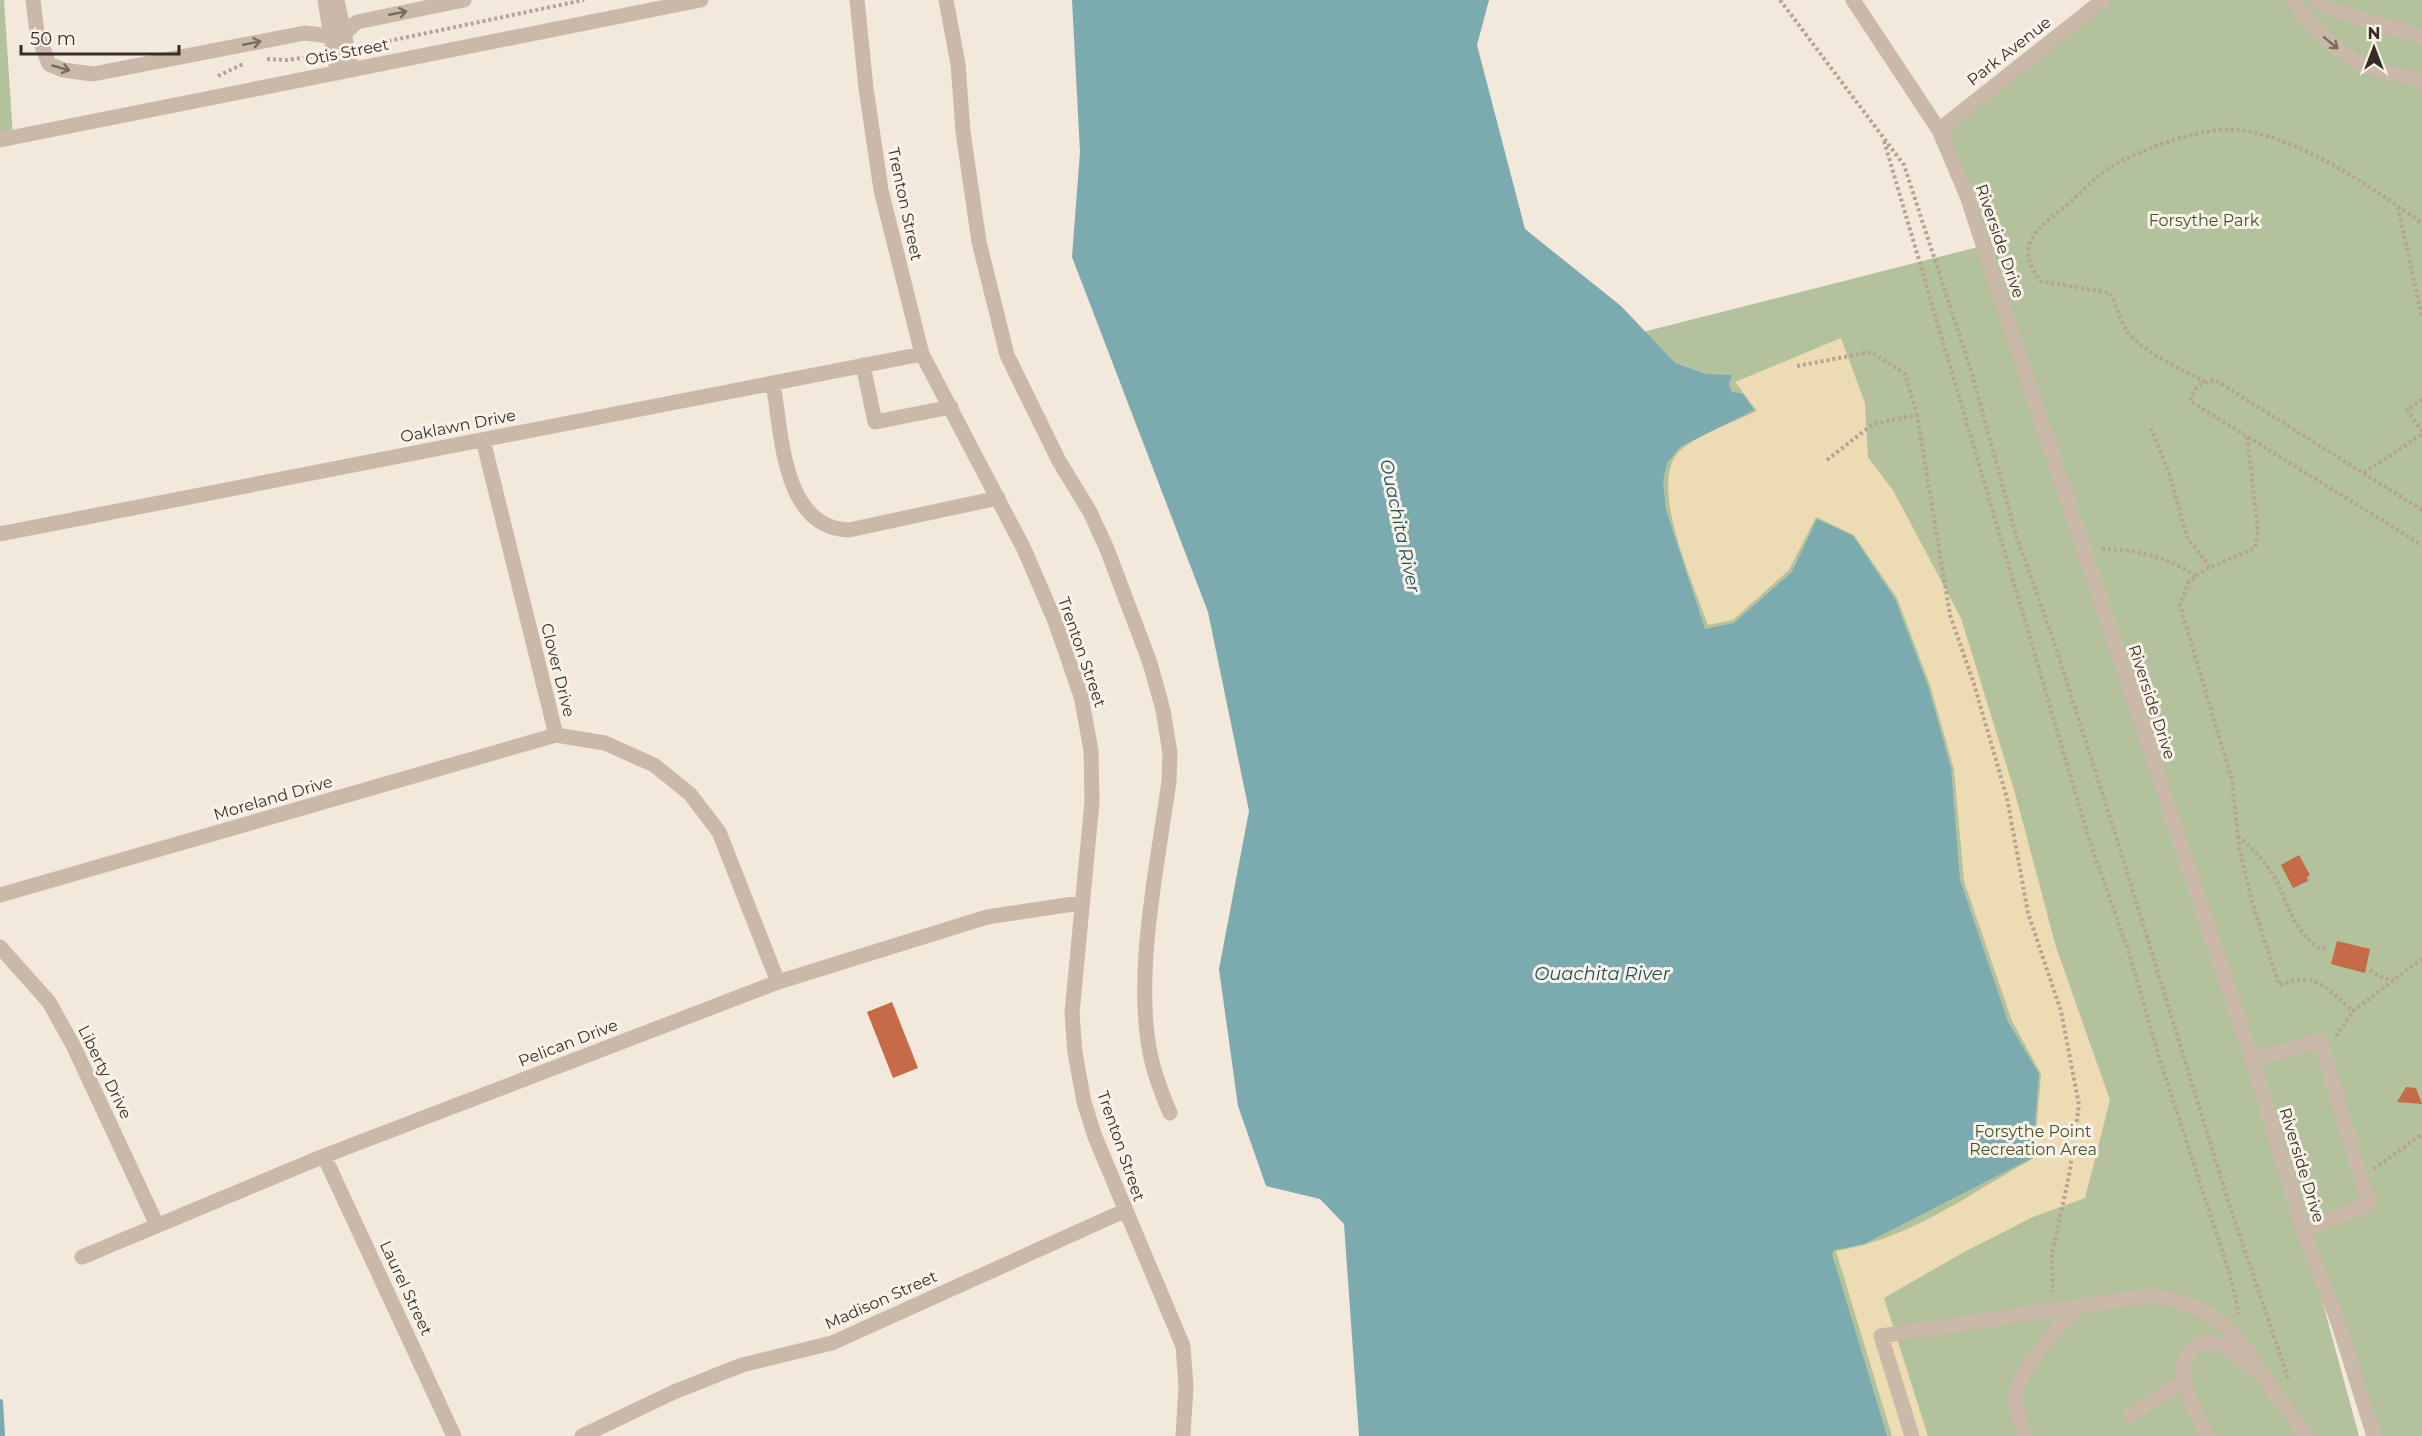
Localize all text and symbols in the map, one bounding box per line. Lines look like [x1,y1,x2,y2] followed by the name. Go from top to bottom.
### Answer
[388,7,407,18] one-way arrow
[1963,12,2055,90] street label: Park Avenue
[21,18,178,56] scale bar
[2344,18,2404,78] north arrow
[2368,24,2380,43] text: N
[30,28,76,50] text: 50 m
[304,35,391,69] street label: Otis Street
[2323,36,2339,49] one-way arrow
[242,37,262,48] one-way arrow
[51,63,70,74] one-way arrow
[884,146,926,263] street label: Trenton Street
[1972,182,2028,300] street label: Riverside Drive
[2149,211,2260,230] park label: Forsythe Park
[399,406,517,446] street label: Oaklawn Drive
[1375,457,1425,595] water label: Ouachita River
[1054,594,1110,710] street label: Trenton Street
[537,621,579,719] street label: Clover Drive
[2125,642,2179,762] street label: Riverside Drive
[211,772,335,824] street label: Moreland Drive
[1534,963,1671,985] water label: Ouachita River
[516,1015,620,1071] street label: Pelican Drive
[74,1022,136,1122] street label: Liberty Drive
[1093,1088,1149,1204] street label: Trenton Street
[2276,1105,2328,1225] street label: Riverside Drive
[1969,1122,2097,1159] park label: Forsythe Point Recreation Area
[376,1238,436,1339] street label: Laurel Street
[822,1266,941,1333] street label: Madison Street

